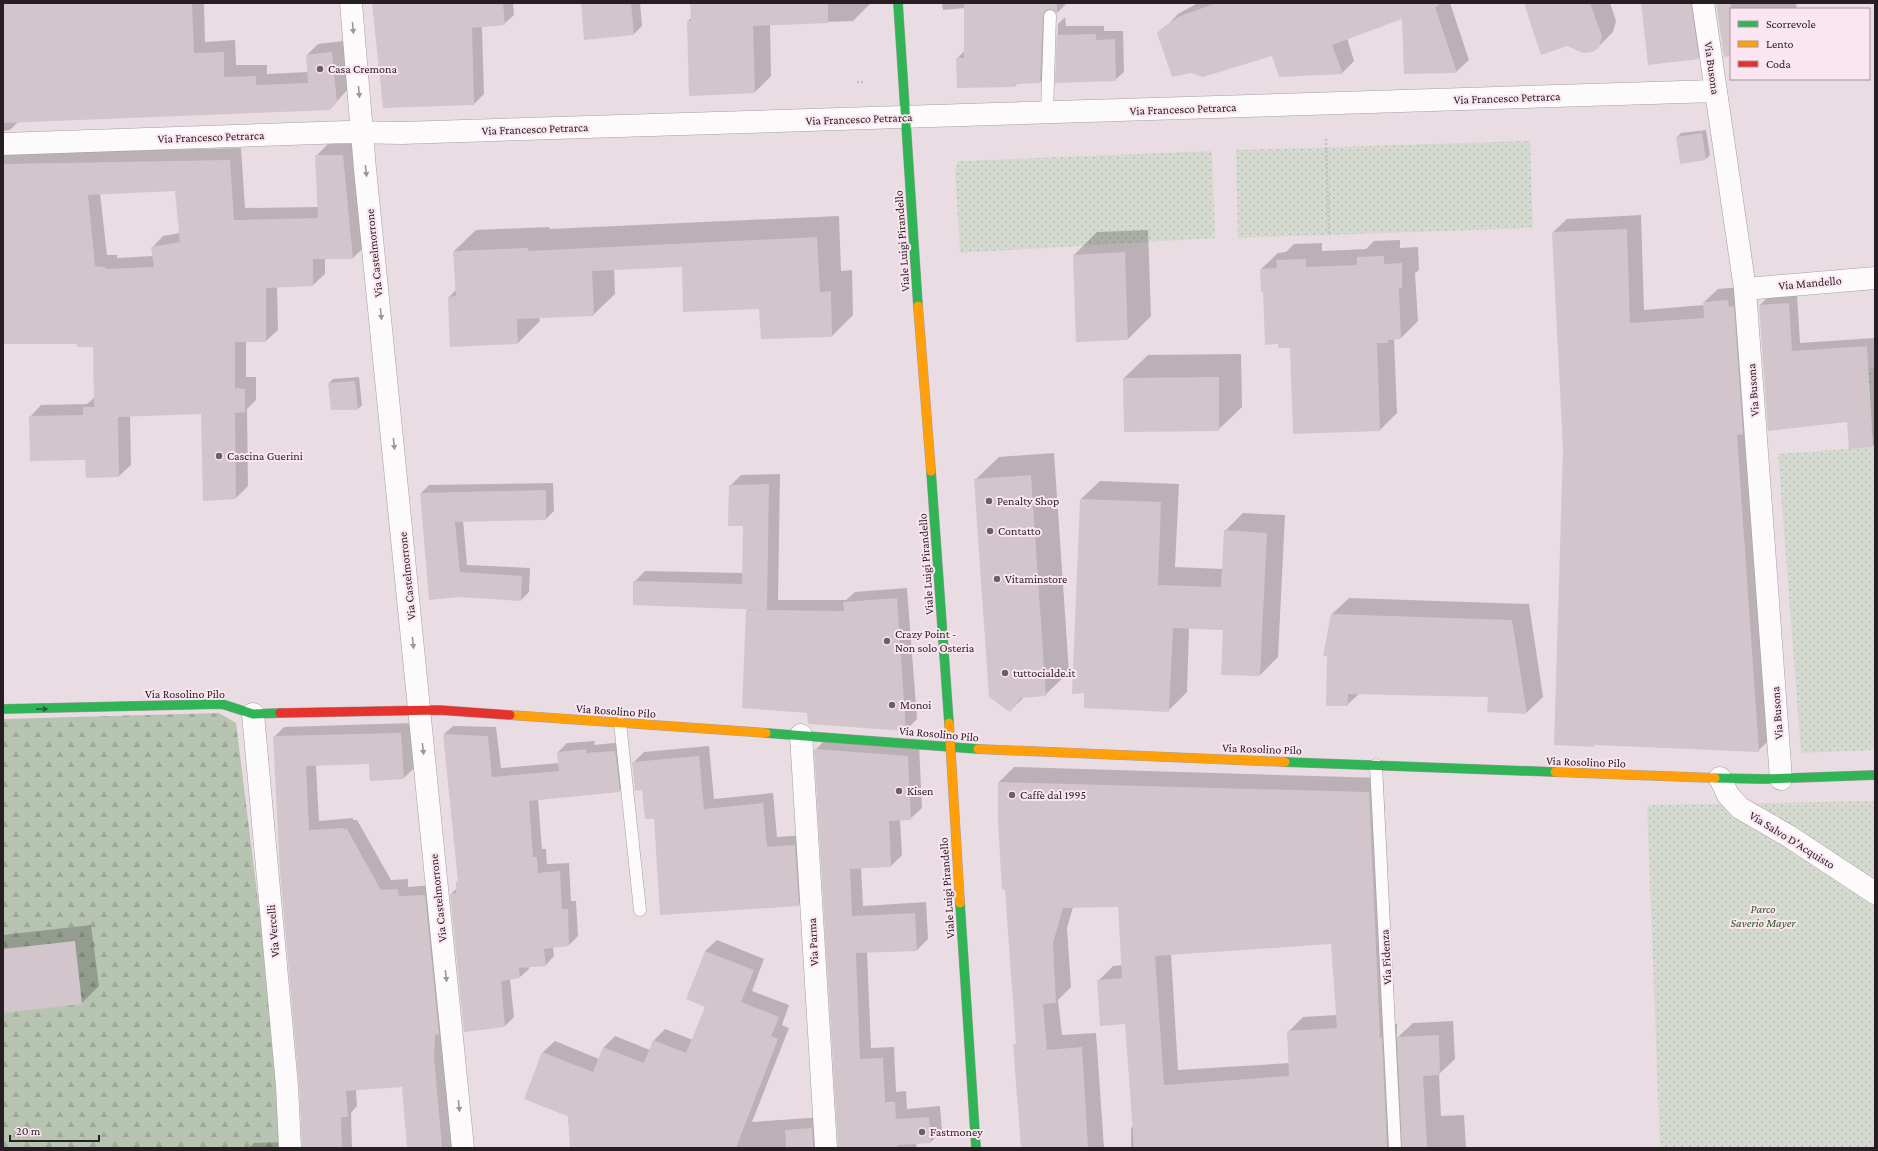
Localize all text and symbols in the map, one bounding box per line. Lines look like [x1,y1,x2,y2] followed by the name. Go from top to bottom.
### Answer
[1730,8,1870,80] legend
[1766,17,1816,31] text: Scorrevole
[349,22,356,34] one-way arrow
[1766,37,1794,51] text: Lento
[1701,41,1723,96] street label: Via Busona
[1766,57,1791,71] text: Coda
[328,62,397,76] place label: Casa Cremona
[315,64,325,74] marker: Casa Cremona
[355,86,362,98] one-way arrow
[1453,89,1561,107] street label: Via Francesco Petrarca
[1129,100,1237,118] street label: Via Francesco Petrarca
[805,110,913,128] street label: Via Francesco Petrarca
[481,120,589,138] street label: Via Francesco Petrarca
[157,128,265,146] street label: Via Francesco Petrarca
[362,165,369,177] one-way arrow
[891,190,913,292] street label: Viale Luigi Pirandello
[362,208,386,298] street label: Via Castelmorrone
[1778,273,1842,293] street label: Via Mandello
[378,308,384,321] one-way arrow
[1744,363,1762,417] street label: Via Busona
[391,438,397,450] one-way arrow
[227,449,303,463] place label: Cascina Guerini
[214,451,224,461] marker: Cascina Guerini
[997,494,1059,508] place label: Penalty Shop
[984,496,994,506] marker: Penalty Shop
[915,513,937,615] street label: Viale Luigi Pirandello
[998,524,1041,538] place label: Contatto
[985,526,995,536] marker: Contatto
[395,531,419,621] street label: Via Castelmorrone
[1005,572,1067,586] place label: Vitaminstore
[992,574,1002,584] marker: Vitaminstore
[895,627,975,655] place label: Crazy Point - Non solo Osteria
[882,636,892,646] marker: Crazy Point - Non solo Osteria
[410,637,417,649] one-way arrow
[1013,666,1076,680] place label: tuttocialde.it
[1000,668,1010,678] marker: tuttocialde.it
[1768,686,1786,740] street label: Via Busona
[145,687,225,701] street label: Via Rosolino Pilo
[900,698,931,712] place label: Monoi
[887,700,897,710] marker: Monoi
[576,701,656,721] street label: Via Rosolino Pilo
[36,706,49,712] one-way arrow
[899,724,979,744] street label: Via Rosolino Pilo
[1222,741,1302,757] street label: Via Rosolino Pilo
[420,743,426,755] one-way arrow
[1546,754,1626,770] street label: Via Rosolino Pilo
[907,784,934,798] place label: Kisen
[894,786,904,796] marker: Kisen
[1020,788,1086,802] place label: Caffè dal 1995
[1007,790,1017,800] marker: Caffè dal 1995
[1747,808,1837,872] street label: Via Salvo D'Acquisto
[936,837,958,939] street label: Viale Luigi Pirandello
[426,853,450,943] street label: Via Castelmorrone
[1731,902,1796,930] park label: Parco Saverio Mayer
[264,904,282,958] street label: Via Vercelli
[805,917,821,967] street label: Via Parma
[1378,929,1394,985] street label: Via Fidenza
[443,970,449,982] one-way arrow
[456,1100,462,1112] one-way arrow
[10,1117,99,1143] scale bar
[16,1124,41,1138] text: 20 m
[930,1125,983,1139] place label: Fastmoney
[917,1127,927,1137] marker: Fastmoney

